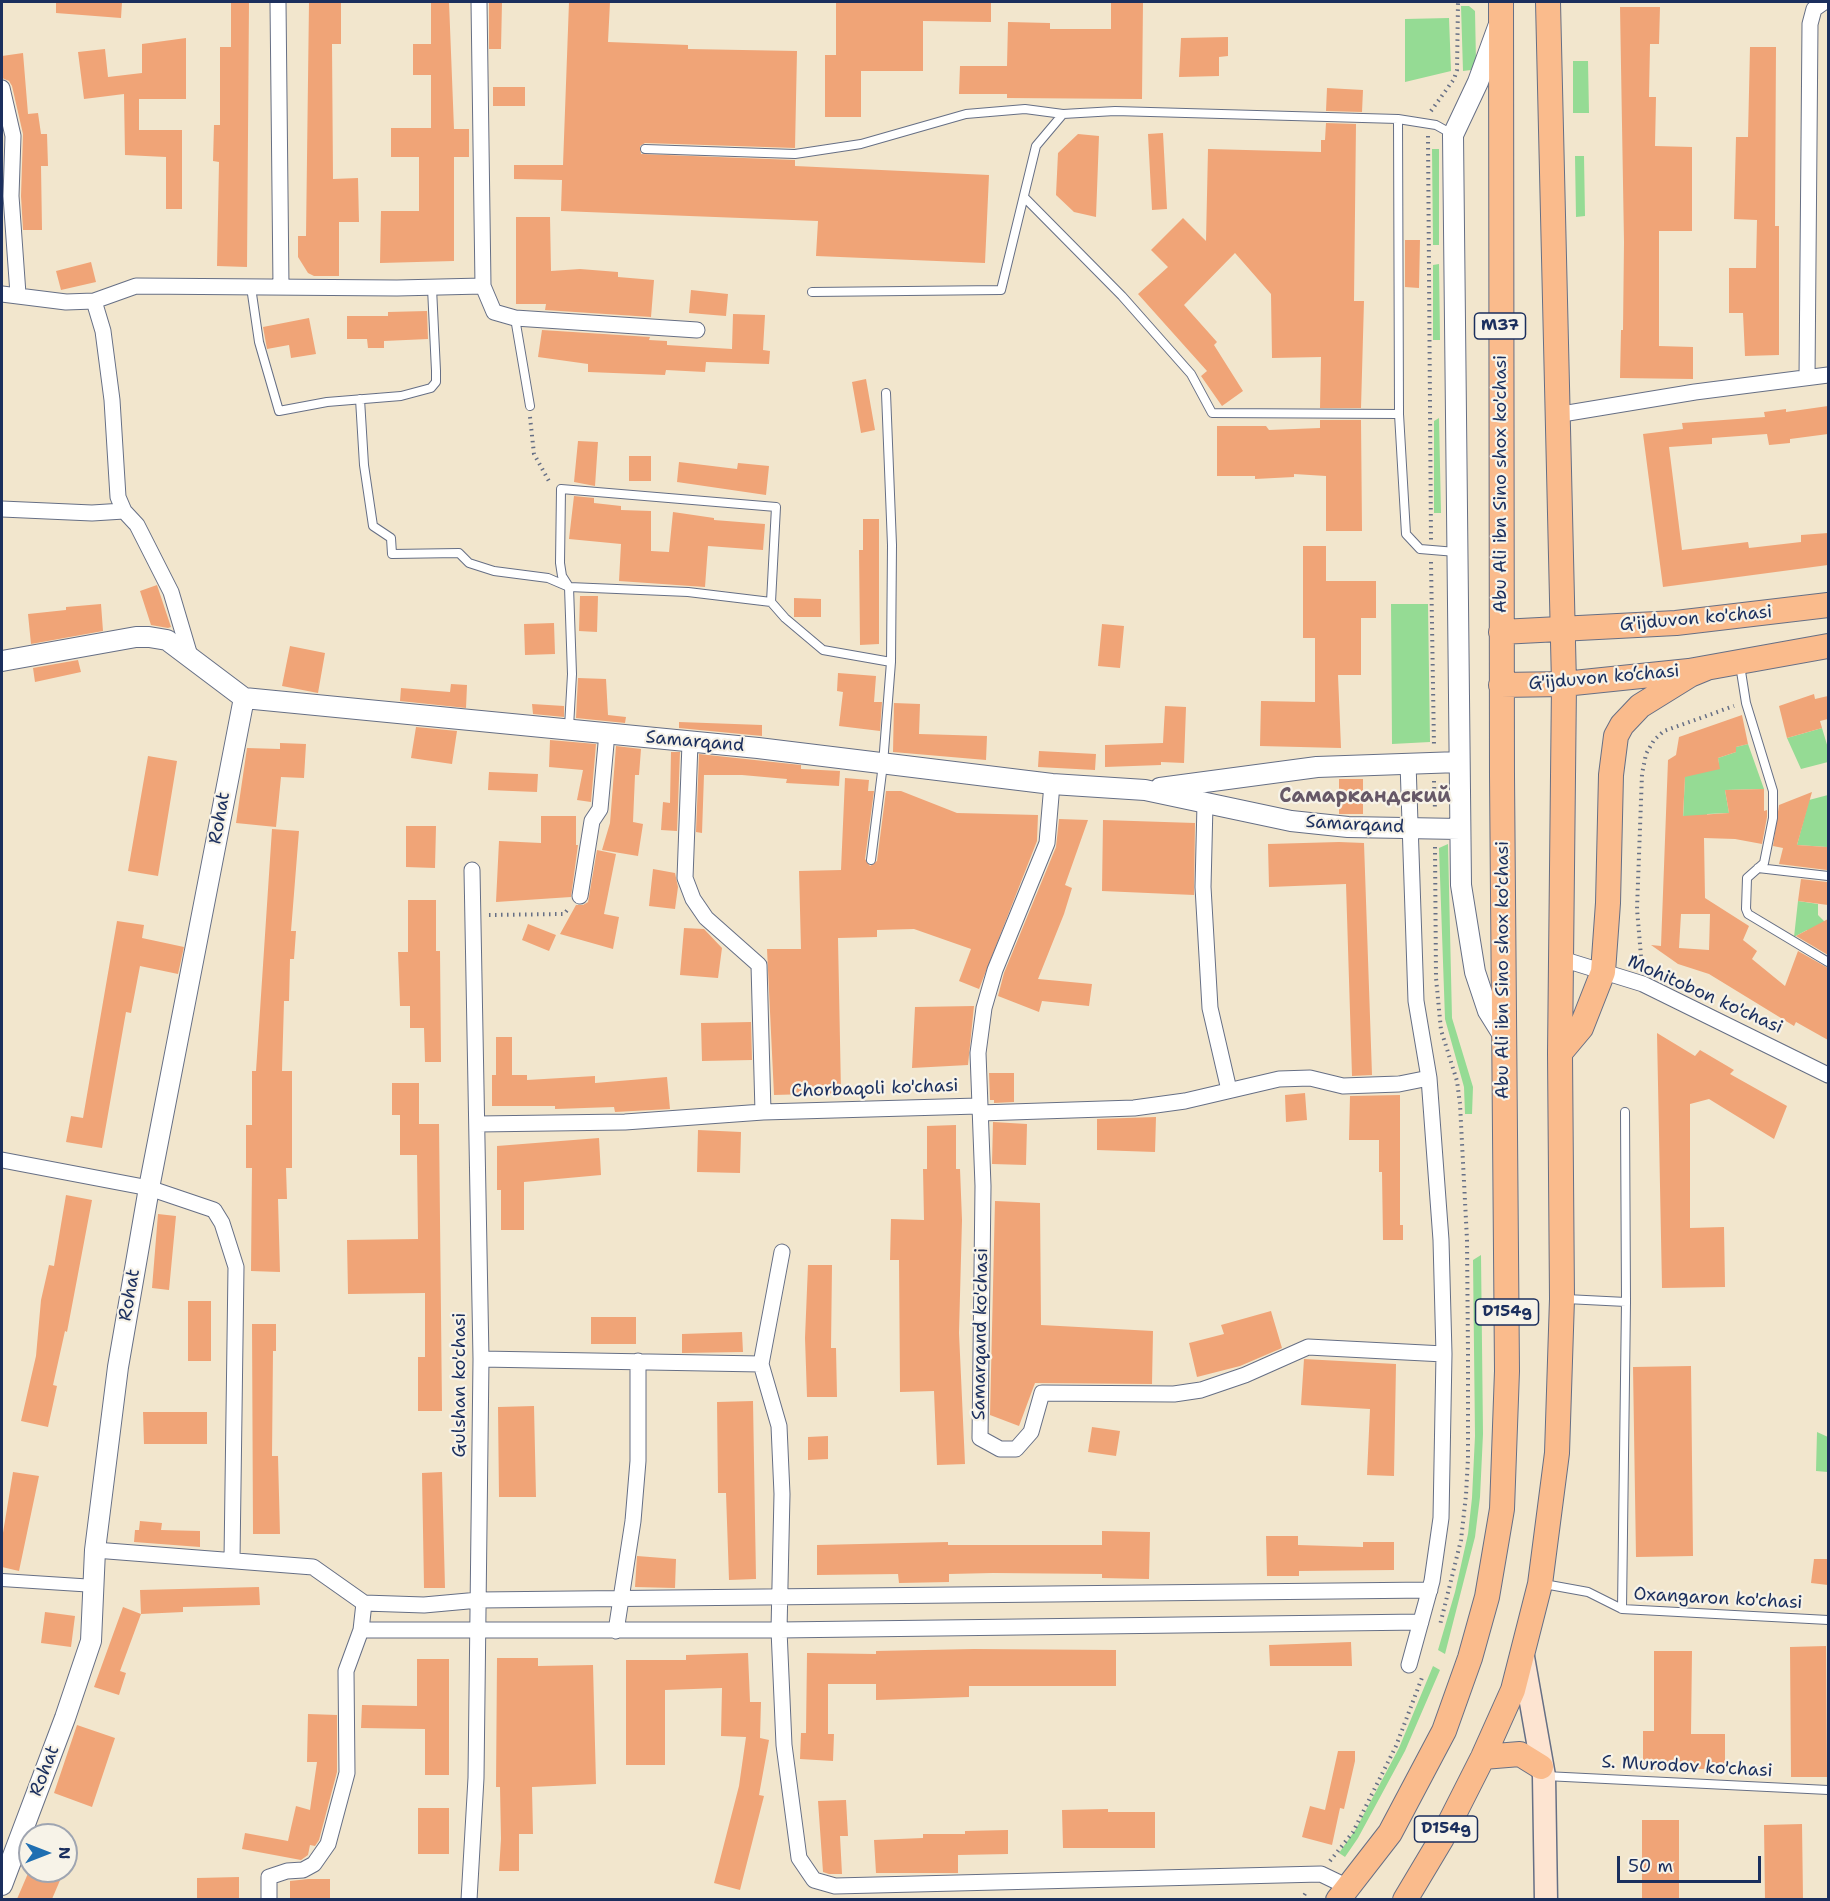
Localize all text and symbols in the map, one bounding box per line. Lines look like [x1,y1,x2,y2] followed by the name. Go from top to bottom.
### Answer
[1474,313,1526,339] road number: M37
[1490,355,1512,613] street label: Abu Ali ibn Sino shox ko'chasi
[1619,602,1773,636] street label: G'ijduvon ko'chasi
[1528,661,1680,695] street label: G'ijduvon ko‘chasi
[645,727,745,757] street label: Samarqand
[1279,785,1451,809] district label: Самаркандский
[205,790,235,846] street label: Rohat
[1305,812,1405,838] street label: Samarqand
[1492,841,1514,1099] street label: Abu Ali ibn Sino shox ko'chasi
[1624,951,1786,1039] street label: Mohitobon ko'chasi
[791,1075,959,1103] street label: Chorbaqoli ko'chasi
[969,1248,993,1420] street label: Samarqand ko'chasi
[115,1267,145,1323] street label: Rohat
[1476,1299,1538,1325] road number: D154g
[449,1313,471,1457] street label: Gulshan ko'chasi
[1633,1584,1803,1614] street label: Oxangaron ko'chasi
[25,1743,65,1799] street label: Rohat
[1601,1752,1773,1782] street label: S. Murodov ko'chasi
[1414,1816,1478,1842] road number: D154g
[18,1823,78,1883] north arrow
[1620,1844,1764,1882] scale bar
[54,1847,75,1859] text: N
[1628,1854,1673,1878] text: 50 m

